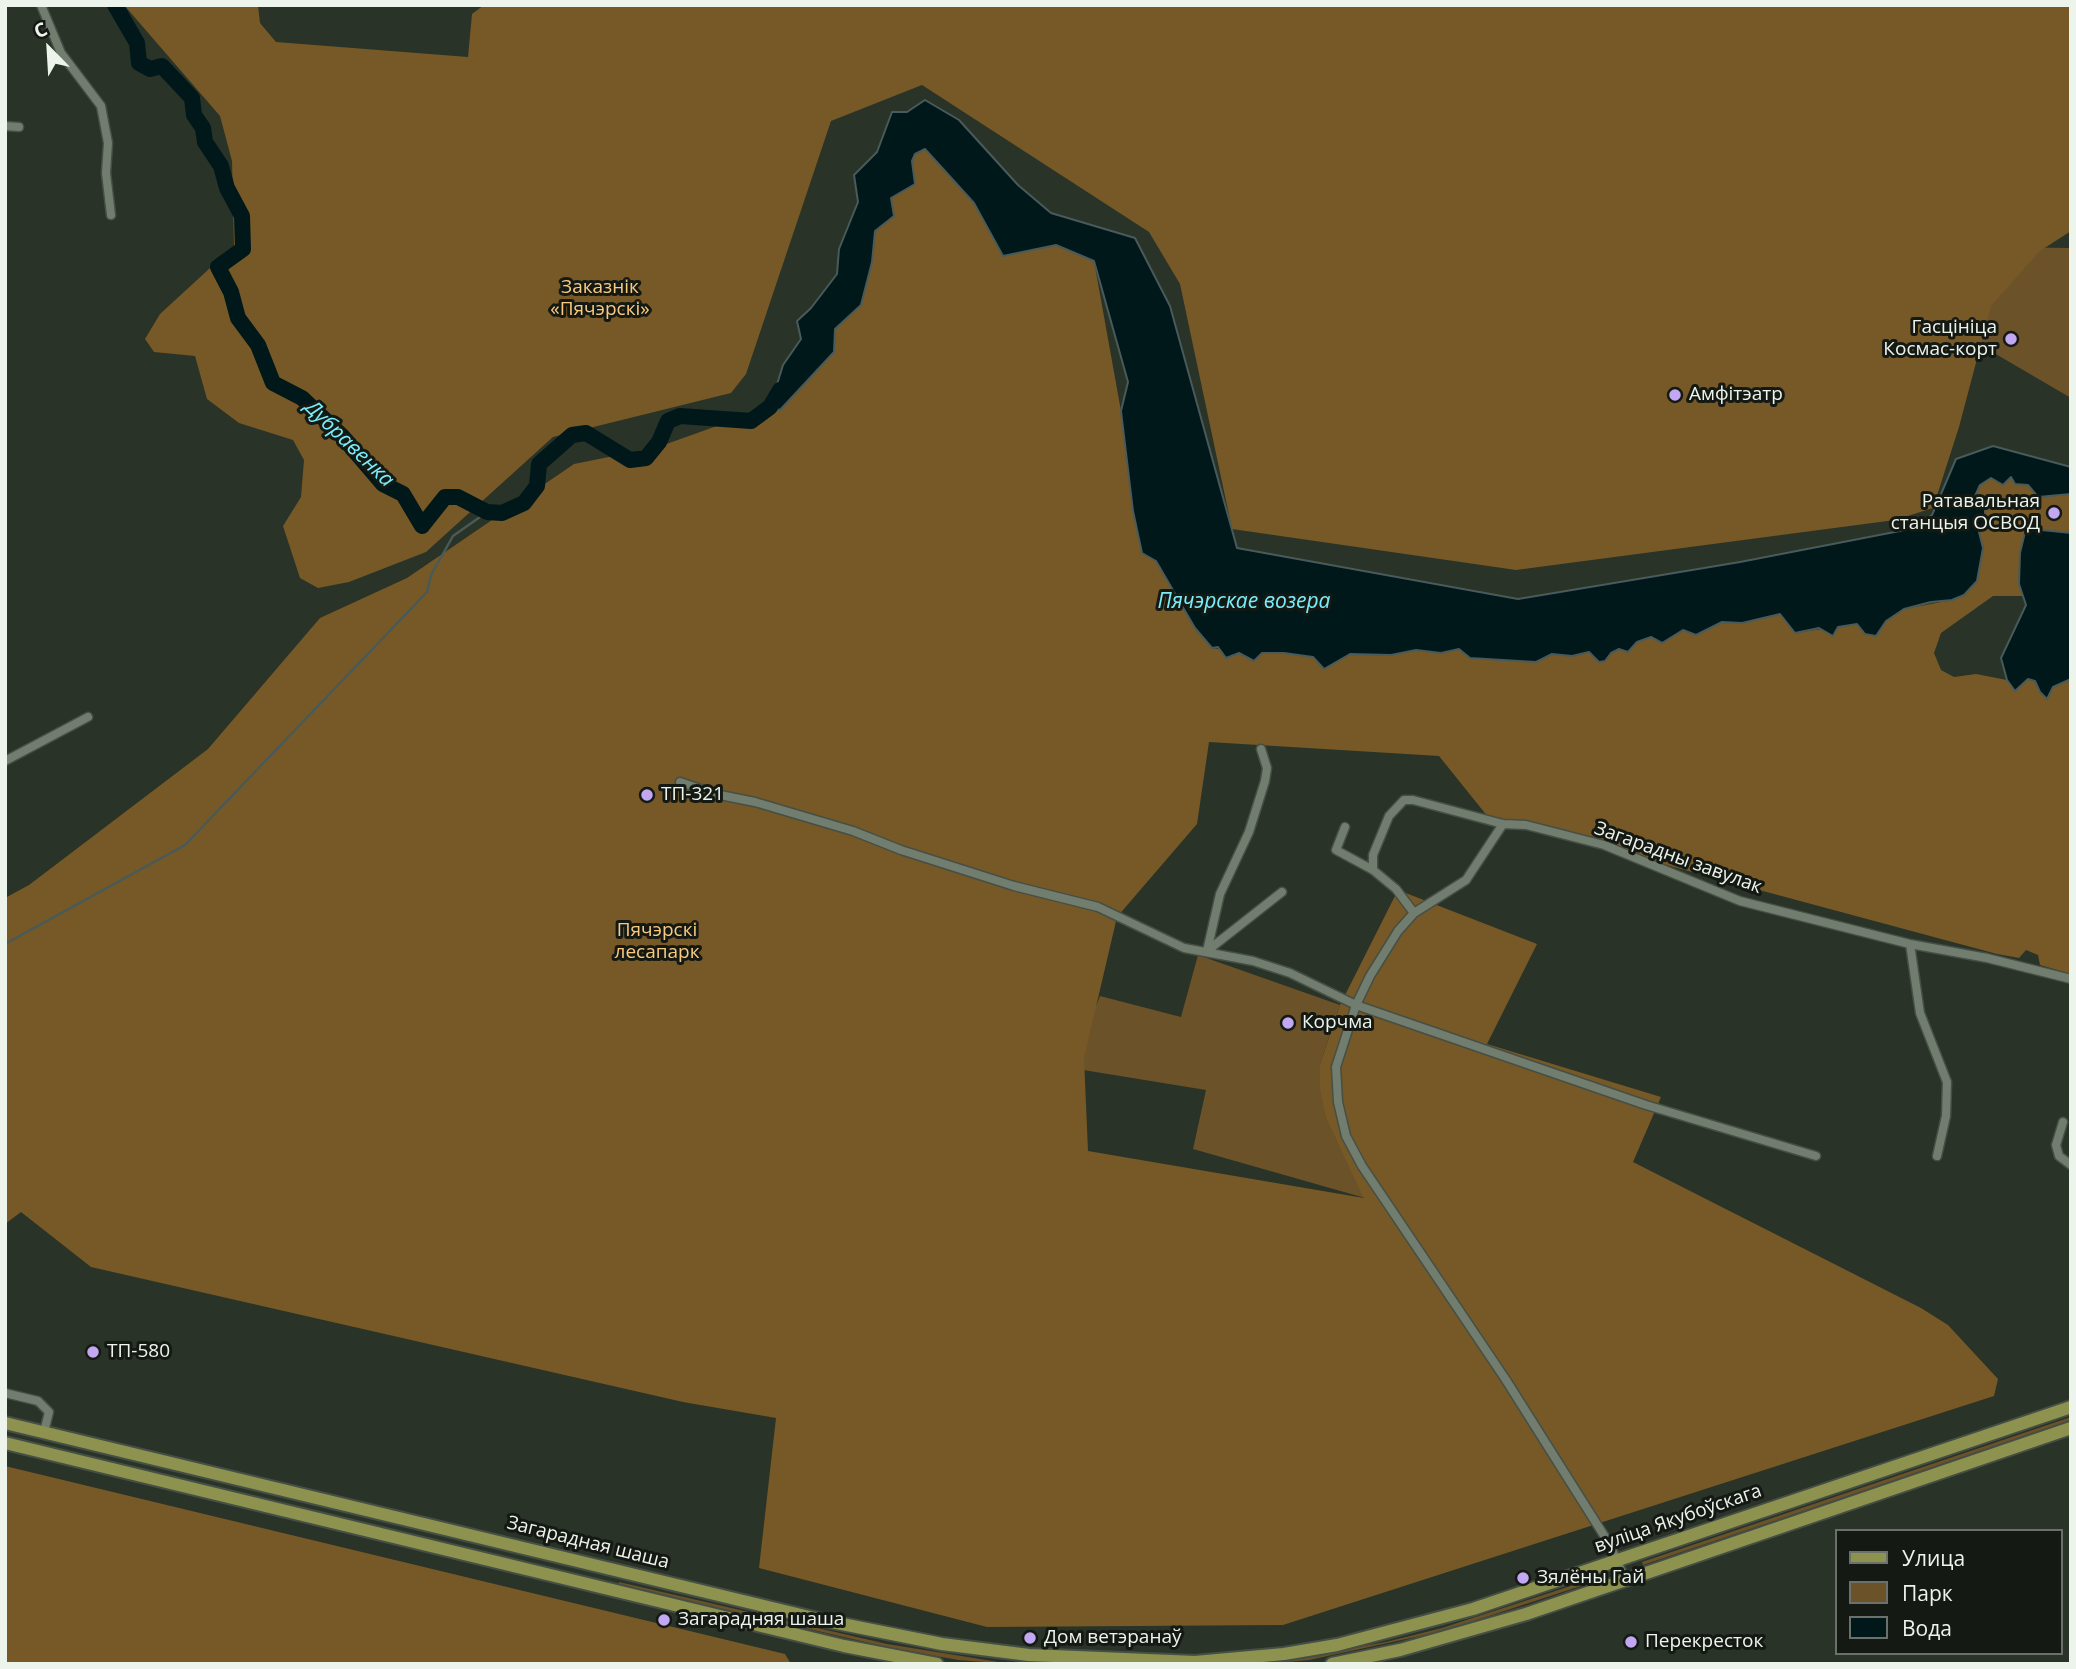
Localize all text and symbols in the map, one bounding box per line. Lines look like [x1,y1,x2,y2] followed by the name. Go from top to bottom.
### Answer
[14,14,84,84] north arrow
[30,15,51,44] text: С
[550,277,650,321] park label: Заказнік «Пячэрскі»
[1883,317,1997,361] place label: Гасцініца Космас-корт
[2003,331,2019,347] marker: Гасцініца Космас-корт
[1689,384,1783,406] place label: Амфітэатр
[1667,387,1683,403] marker: Амфітэатр
[299,395,399,493] water label: Дубравенка
[1891,491,2040,535] place label: Ратавальная станцыя ОСВОД
[2046,505,2062,521] marker: Ратавальная станцыя ОСВОД
[1158,589,1330,615] water label: Пячэрскае возера
[661,784,724,806] place label: ТП-321
[639,787,655,803] marker: ТП-321
[1591,817,1765,899] street label: Загарадны завулак
[615,920,699,964] park label: Пячэрскі лесапарк
[1302,1012,1373,1034] place label: Корчма
[1280,1015,1296,1031] marker: Корчма
[107,1341,170,1363] place label: ТП-580
[85,1344,101,1360] marker: ТП-580
[1591,1480,1765,1558] street label: вуліца Якубоўскага
[504,1512,672,1574] street label: Загарадная шаша
[1834,1529,2062,1655] legend
[1902,1544,1965,1572] text: Улица
[1537,1567,1644,1589] place label: Зялёны Гай
[1515,1570,1531,1586] marker: Зялёны Гай
[1902,1579,1953,1607] text: Парк
[678,1609,844,1631] place label: Загарадняя шаша
[656,1612,672,1628] marker: Загарадняя шаша
[1902,1614,1952,1642] text: Вода
[1044,1627,1181,1649] place label: Дом ветэранаў
[1022,1630,1038,1646] marker: Дом ветэранаў
[1645,1631,1763,1653] place label: Перекресток
[1623,1634,1639,1650] marker: Перекресток

